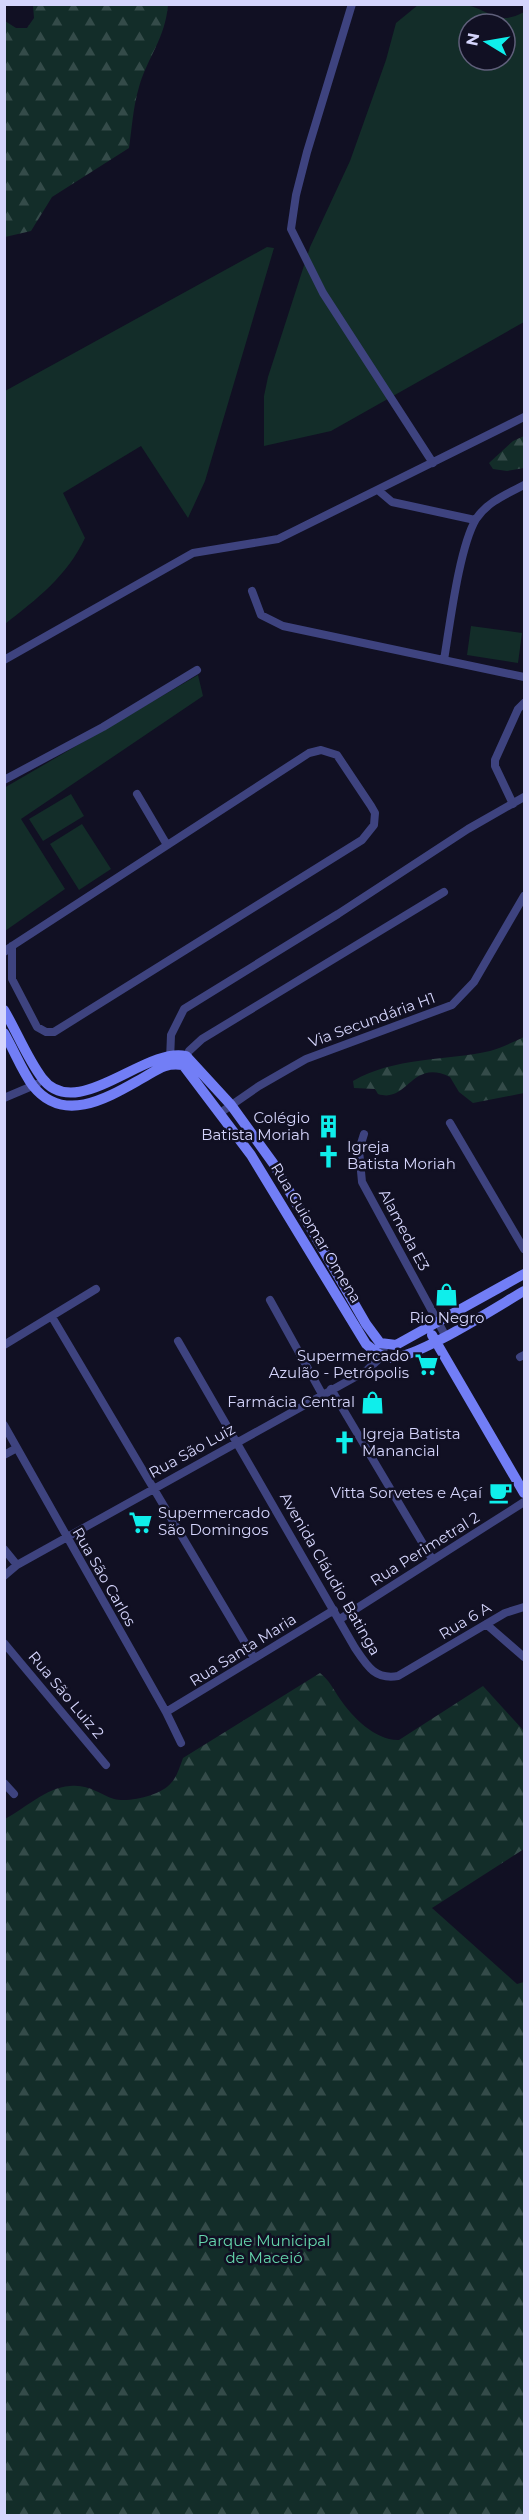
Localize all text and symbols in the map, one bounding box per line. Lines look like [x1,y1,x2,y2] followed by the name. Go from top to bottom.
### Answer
[457,12,517,72] north arrow
[462,31,483,47] text: N
[306,988,438,1051] street label: Via Secundária H1
[201,1108,310,1144] place label: Colégio Batista Moriah
[315,1114,341,1140] building icon: Colégio Batista Moriah
[347,1137,456,1173] place label: Igreja Batista Moriah
[316,1143,342,1169] church icon: Igreja Batista Moriah
[267,1159,366,1306] street label: Rua Guiomar Omena
[375,1186,434,1274] street label: Alameda E3
[434,1281,460,1307] shop icon: Rio Negro
[410,1308,484,1327] place label: Rio Negro
[269,1346,409,1382] place label: Supermercado Azulão - Petrópolis
[414,1352,440,1378] supermarket icon: Supermercado Azulão - Petrópolis
[360,1389,386,1415] shop icon: Farmácia Central
[227,1392,355,1411] place label: Farmácia Central
[145,1419,238,1482] street label: Rua São Luiz
[362,1424,461,1460] place label: Igreja Batista Manancial
[331,1430,357,1456] church icon: Igreja Batista Manancial
[487,1480,513,1506] cafe icon: Vitta Sorvetes e Açaí
[330,1483,483,1502] place label: Vitta Sorvetes e Açaí
[276,1489,385,1659] street label: Avenida Cláudio Batinga
[158,1503,270,1539] place label: Supermercado São Domingos
[367,1507,483,1590] street label: Rua Perimetral 2
[127,1509,153,1535] supermarket icon: Supermercado São Domingos
[68,1524,140,1630] street label: Rua São Carlos
[435,1597,494,1644] street label: Rua 6 A
[186,1609,300,1690] street label: Rua Santa Maria
[24,1647,108,1742] street label: Rua São Luiz 2
[198,2231,330,2267] park label: Parque Municipal de Maceió

